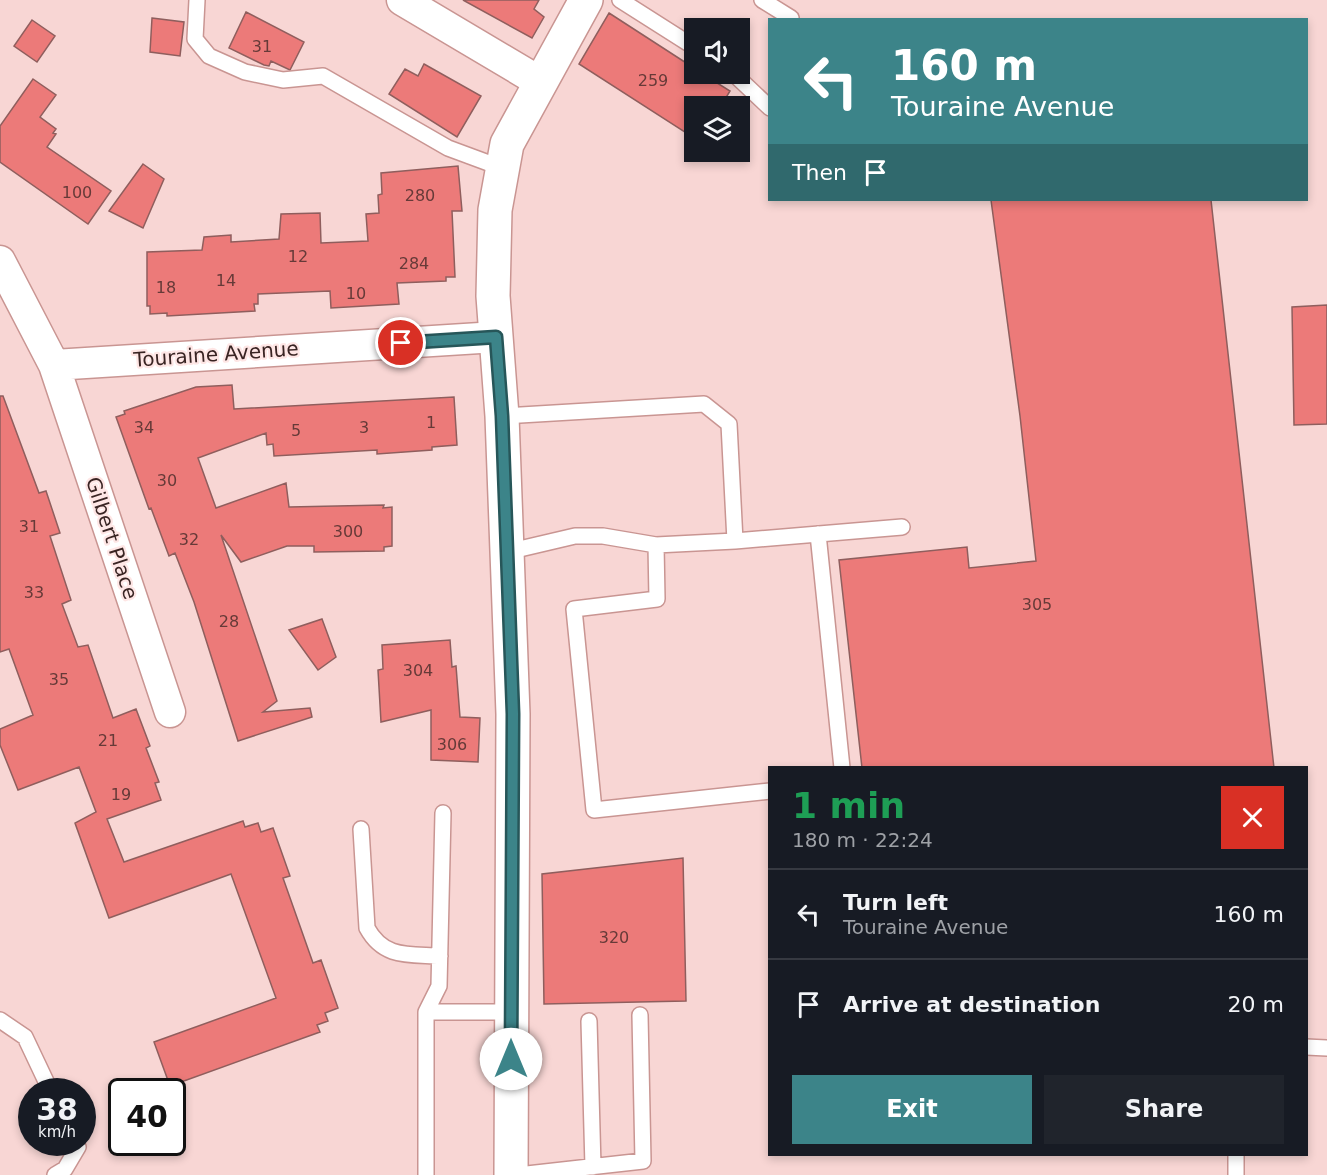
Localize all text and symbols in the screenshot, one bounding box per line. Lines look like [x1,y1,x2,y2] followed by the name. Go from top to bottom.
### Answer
[684,18,750,162] map controls
[684,18,750,84] button: sound
[252,37,272,56] house number: 31
[891,41,1037,90] text: 160 m
[792,42,870,120] icon: left
[638,71,668,90] house number: 259
[891,91,1114,122] text: Touraine Avenue
[684,96,750,162] button: layers
[859,156,892,189] icon: arrive
[792,160,847,185] text: Then
[62,183,92,202] house number: 100
[405,186,435,205] house number: 280
[288,247,308,266] house number: 12
[399,254,429,273] house number: 284
[216,271,236,290] house number: 14
[156,278,176,297] house number: 18
[346,284,366,303] house number: 10
[375,317,426,368] pin
[384,326,417,359] icon: arrive
[132,336,299,372] street label: Touraine Avenue
[426,413,436,432] house number: 1
[134,418,154,437] house number: 34
[359,418,369,437] house number: 3
[291,421,301,440] house number: 5
[157,471,177,490] house number: 30
[81,474,143,602] street label: Gilbert Place
[19,517,39,536] house number: 31
[333,522,363,541] house number: 300
[179,530,199,549] house number: 32
[24,583,44,602] house number: 33
[1022,595,1052,614] house number: 305
[219,612,239,631] house number: 28
[403,661,433,680] house number: 304
[49,670,69,689] house number: 35
[98,731,118,750] house number: 21
[437,735,467,754] house number: 306
[111,785,131,804] house number: 19
[792,785,905,826] text: 1 min
[1221,786,1284,849] button: close
[792,828,933,852] text: 180 m · 22:24
[843,890,948,915] text: Turn left
[792,898,825,931] icon: left
[1214,902,1284,927] text: 160 m
[843,915,1008,939] text: Touraine Avenue
[599,928,629,947] house number: 320
[792,988,825,1021] icon: arrive
[843,992,1100,1017] text: Arrive at destination
[1228,992,1284,1017] text: 20 m
[479,1027,543,1091] position arrow
[792,1075,1032,1144] button: Exit
[1044,1075,1284,1144] button: Share
[108,1078,186,1156] speed limit sign: 40
[36,1092,78,1127] text: 38
[38,1123,76,1141] text: km/h

